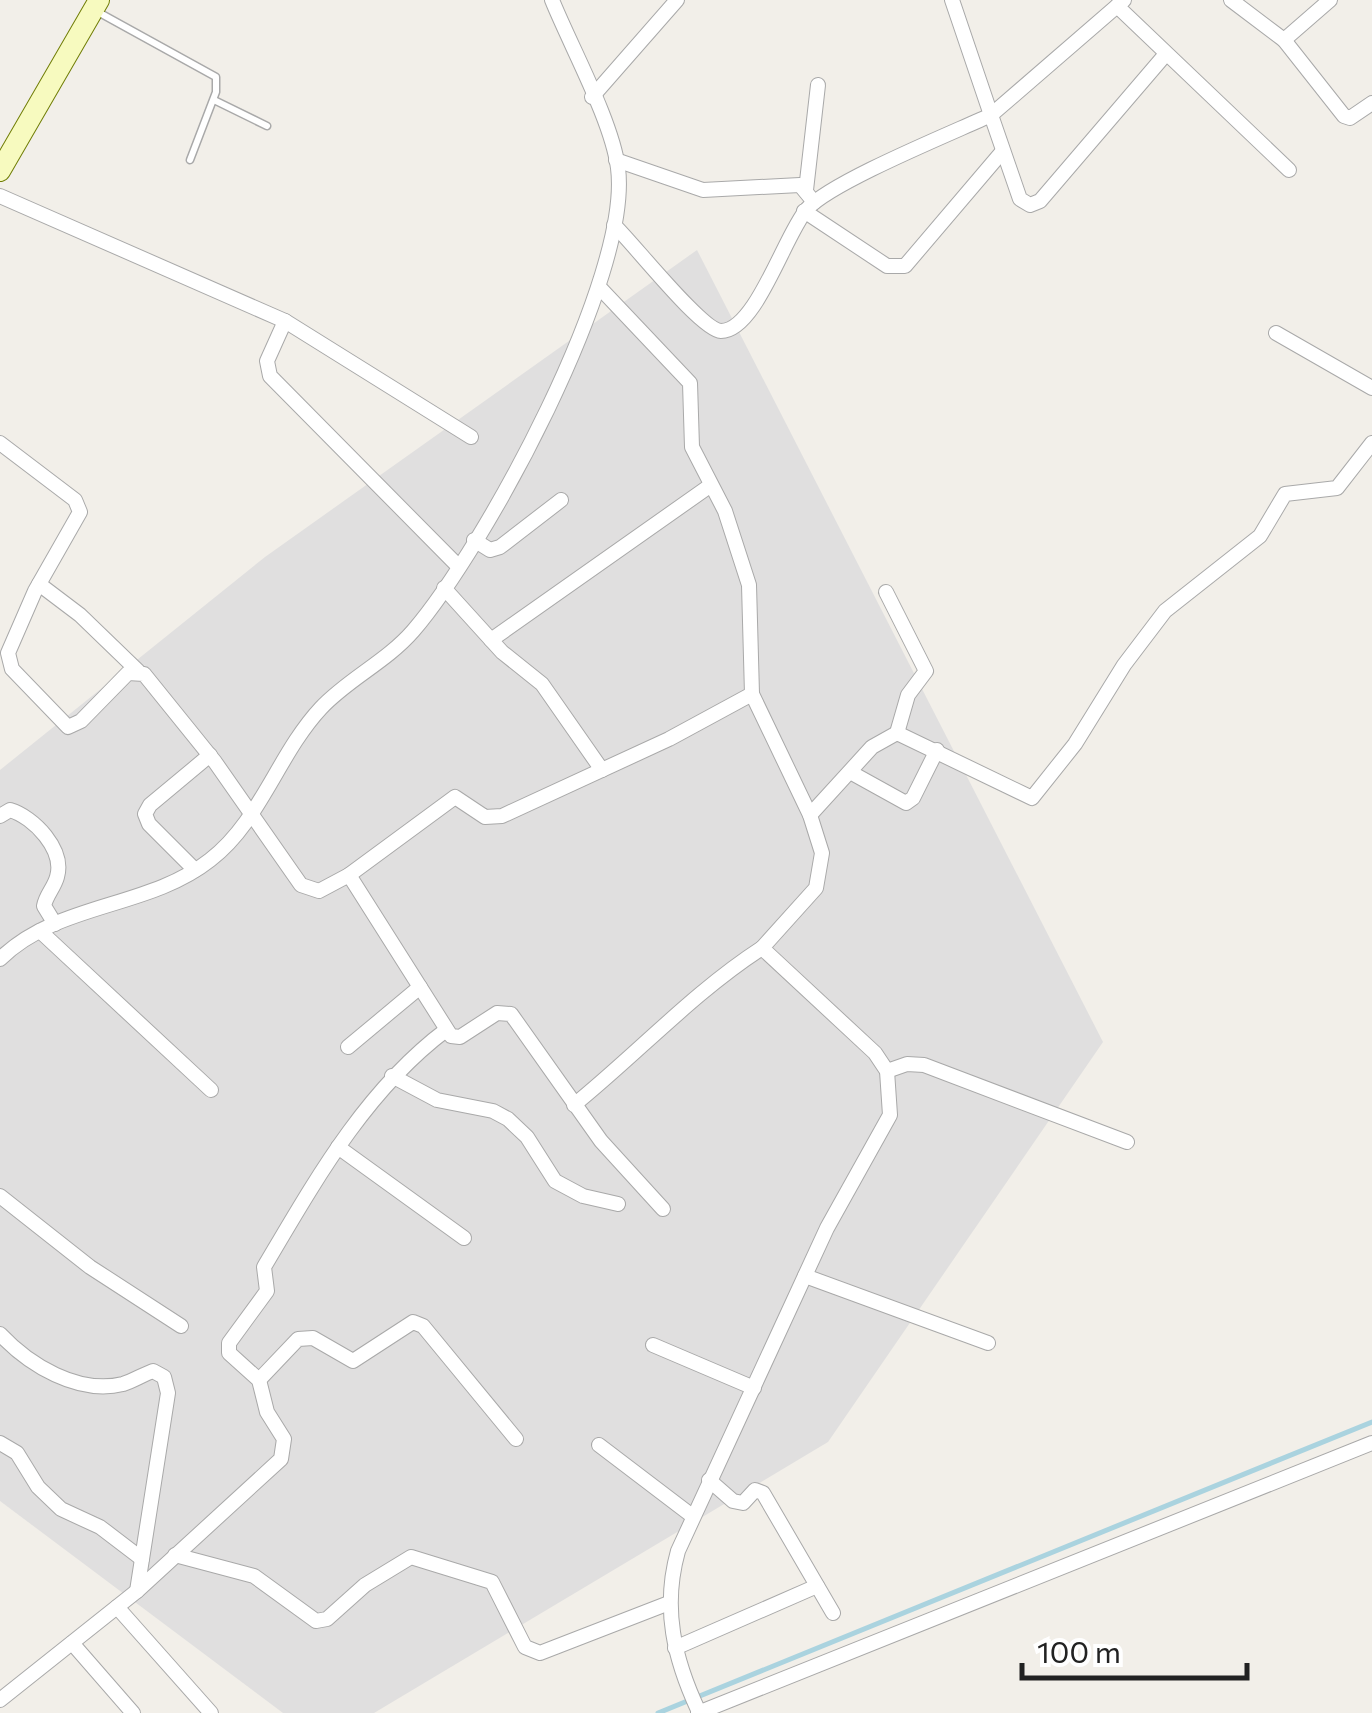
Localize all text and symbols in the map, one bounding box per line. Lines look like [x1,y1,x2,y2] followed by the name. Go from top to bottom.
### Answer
[1022,1618,1247,1680] scale bar
[1037,1632,1121,1669] text: 100 m

